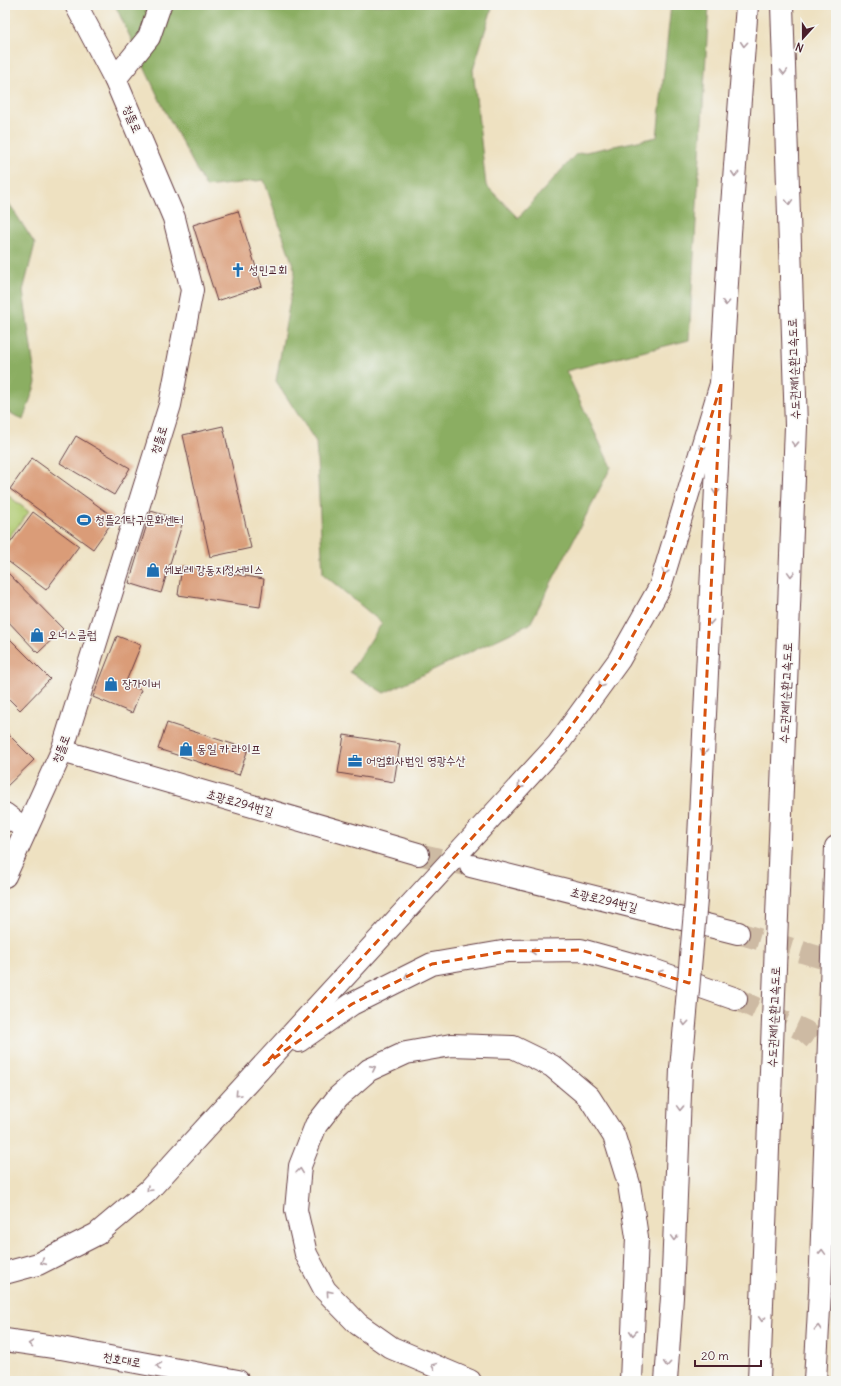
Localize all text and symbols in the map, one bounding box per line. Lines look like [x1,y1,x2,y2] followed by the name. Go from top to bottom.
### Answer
[783,18,823,58] north arrow
[793,39,805,55] text: N
[740,41,749,47] one-way arrow
[780,69,789,75] one-way arrow
[120,103,145,135] street label: 청뜰로
[730,170,739,177] one-way arrow
[784,199,793,205] one-way arrow
[230,262,246,278] church icon: 성민교회
[249,262,288,277] place label: 성민교회
[722,300,730,306] one-way arrow
[784,318,803,420] street label: 수도권제1순환고속도로
[147,424,170,456] street label: 청뜰로
[791,441,800,447] one-way arrow
[698,444,707,451] one-way arrow
[712,489,720,495] one-way arrow
[76,512,92,528] sports icon: 청뜰21탁구문화센터
[95,512,184,527] place label: 청뜰21탁구문화센터
[145,562,161,578] shop icon: 쉐보레 강동지정서비스
[164,562,263,577] place label: 쉐보레 강동지정서비스
[661,569,670,576] one-way arrow
[786,571,795,577] one-way arrow
[705,619,714,625] one-way arrow
[29,627,45,643] shop icon: 오너스클럽
[48,627,96,642] place label: 오너스클럽
[776,642,795,744] street label: 수도권제1순환고속도로
[103,676,119,692] shop icon: 장가이버
[122,676,161,691] place label: 장가이버
[599,680,606,687] one-way arrow
[48,733,73,765] street label: 청뜰로
[178,741,194,757] shop icon: 동일 카 라이프
[197,741,261,756] place label: 동일 카 라이프
[699,749,708,755] one-way arrow
[347,753,363,769] office icon: 어업회사법인 영광수산
[366,753,466,768] place label: 어업회사법인 영광수산
[517,781,524,789] one-way arrow
[205,786,276,819] street label: 초광로294번길
[569,884,640,915] street label: 초광로294번길
[530,947,536,955] one-way arrow
[764,966,783,1068] street label: 수도권제1순환고속도로
[656,969,663,977] one-way arrow
[404,972,411,979] one-way arrow
[681,1020,690,1026] one-way arrow
[369,1065,376,1073] one-way arrow
[235,1089,243,1097] one-way arrow
[675,1105,684,1111] one-way arrow
[295,1168,304,1174] one-way arrow
[146,1184,154,1192] one-way arrow
[670,1235,679,1241] one-way arrow
[817,1249,826,1255] one-way arrow
[39,1257,47,1265] one-way arrow
[326,1290,333,1298] one-way arrow
[758,1316,767,1322] one-way arrow
[814,1325,823,1331] one-way arrow
[629,1330,638,1336] one-way arrow
[28,1340,34,1349] one-way arrow
[695,1342,761,1368] scale bar
[701,1348,729,1363] text: 20 m
[102,1349,142,1370] street label: 천호대로
[663,1361,672,1367] one-way arrow
[156,1363,162,1371] one-way arrow
[431,1363,439,1371] one-way arrow

